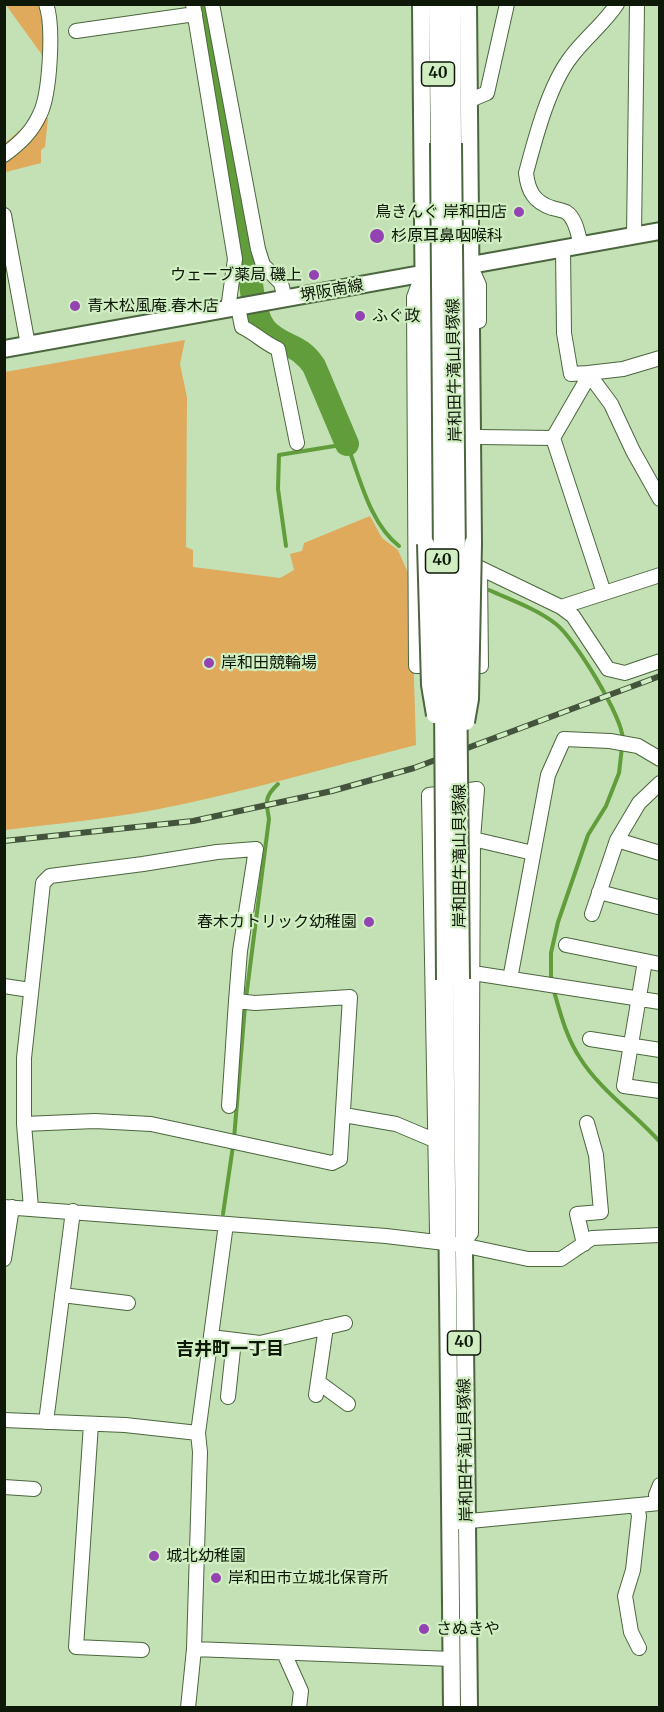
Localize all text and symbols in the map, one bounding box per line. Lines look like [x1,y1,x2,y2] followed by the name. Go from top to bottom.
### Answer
[422,62,454,86] road number: 40
[375,202,507,222] place label: 鳥きんぐ 岸和田店
[512,205,526,219] marker: 鳥きんぐ 岸和田店
[391,226,503,246] place label: 杉原耳鼻咽喉科
[368,227,386,245] marker: 杉原耳鼻咽喉科
[170,265,302,285] place label: ウェーブ薬局 磯上
[307,268,321,282] marker: ウェーブ薬局 磯上
[299,276,365,306] street label: 堺阪南線
[87,296,219,316] place label: 青木松風庵 春木店
[444,298,466,442] street label: 岸和田牛滝山貝塚線
[68,299,82,313] marker: 青木松風庵 春木店
[372,306,420,326] place label: ふぐ政
[353,309,367,323] marker: ふぐ政
[426,549,458,573] road number: 40
[221,653,317,673] place label: 岸和田競輪場
[202,656,216,670] marker: 岸和田競輪場
[450,784,470,928] street label: 岸和田牛滝山貝塚線
[197,912,357,932] place label: 春木カトリック幼稚園
[362,915,376,929] marker: 春木カトリック幼稚園
[448,1331,480,1355] road number: 40
[176,1339,284,1361] district label: 吉井町一丁目
[455,1378,477,1522] street label: 岸和田牛滝山貝塚線
[166,1546,246,1566] place label: 城北幼稚園
[147,1549,161,1563] marker: 城北幼稚園
[228,1568,388,1588] place label: 岸和田市立城北保育所
[209,1571,223,1585] marker: 岸和田市立城北保育所
[436,1619,500,1639] place label: さぬきや
[417,1622,431,1636] marker: さぬきや

